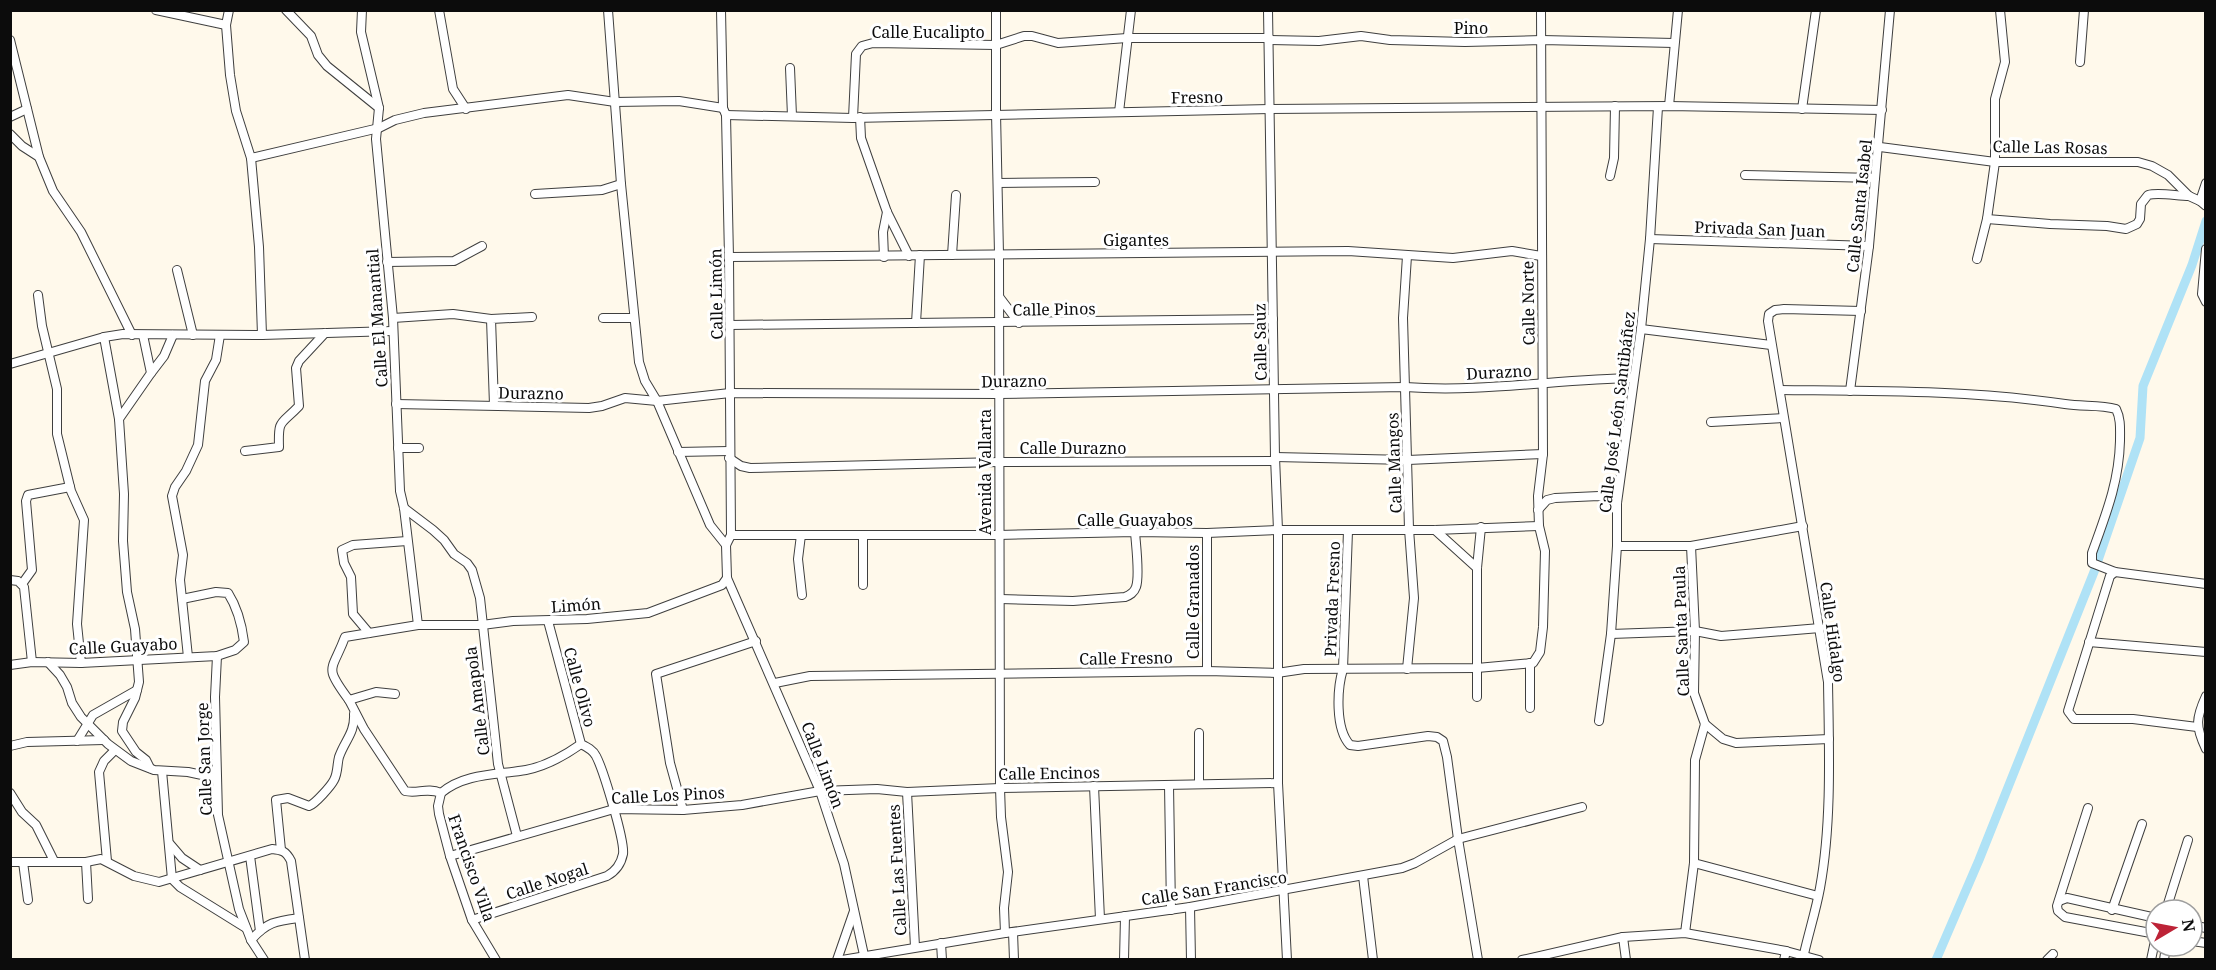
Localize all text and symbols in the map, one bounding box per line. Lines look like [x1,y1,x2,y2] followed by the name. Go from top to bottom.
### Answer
[1454,17,1488,39] street label: Pino
[871,21,985,43] street label: Calle Eucalipto
[1171,86,1223,108] street label: Fresno
[1992,135,2108,159] street label: Calle Las Rosas
[1841,138,1877,274] street label: Calle Santa Isabel
[1694,216,1826,242] street label: Privada San Juan
[1103,229,1169,251] street label: Gigantes
[361,248,393,388] street label: Calle El Manantial
[704,248,728,340] street label: Calle Limón
[1516,260,1540,346] street label: Calle Norte
[1012,297,1096,321] street label: Calle Pinos
[1248,303,1272,381] street label: Calle Sauz
[1594,310,1640,514] street label: Calle José León Santibáñez
[1466,359,1532,385] street label: Durazno
[981,369,1047,393] street label: Durazno
[498,381,564,405] street label: Durazno
[974,409,996,535] street label: Avenida Vallarta
[1381,412,1407,514] street label: Calle Mangos
[1019,437,1127,459] street label: Calle Durazno
[1077,509,1193,531] street label: Calle Guayabos
[1319,541,1345,657] street label: Privada Fresno
[1182,545,1204,659] street label: Calle Granados
[1668,565,1694,697] street label: Calle Santa Paula
[1815,580,1851,684] street label: Calle Hidalgo
[550,592,602,618] street label: Limón
[68,632,178,660] street label: Calle Guayabo
[459,645,495,757] street label: Calle Amapola
[559,645,601,729] street label: Calle Olivo
[1079,646,1173,670] street label: Calle Fresno
[191,702,217,816] street label: Calle San Jorge
[796,718,850,812] street label: Calle Limón
[998,761,1100,785] street label: Calle Encinos
[611,781,725,809] street label: Calle Los Pinos
[883,804,911,936] street label: Calle Las Fuentes
[443,811,501,925] street label: Francisco Villa
[503,857,591,905] street label: Calle Nogal
[1140,866,1288,910] street label: Calle San Francisco
[2144,898,2204,958] north arrow
[2177,917,2201,934] text: N

